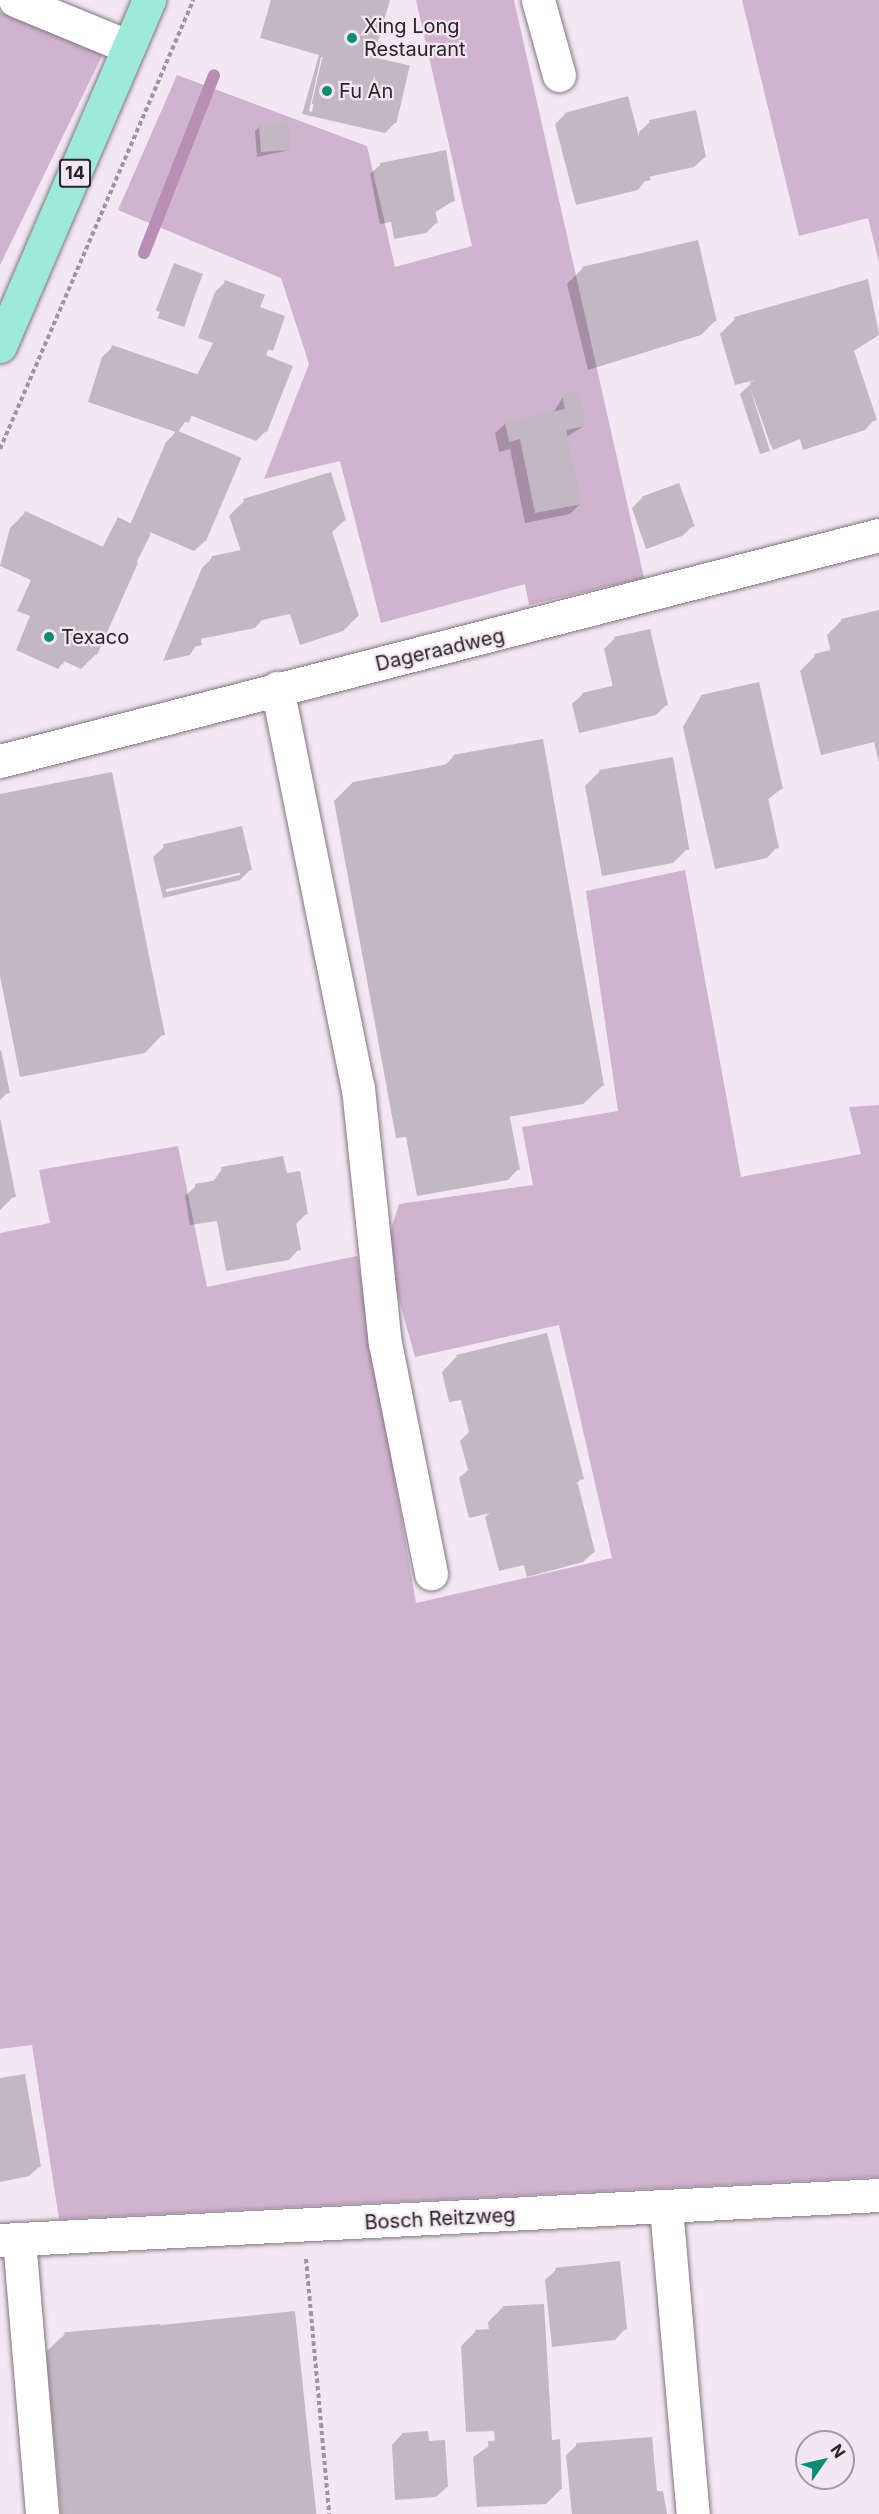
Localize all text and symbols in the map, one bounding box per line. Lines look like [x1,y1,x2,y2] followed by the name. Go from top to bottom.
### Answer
[364,14,466,61] place label: Xing Long Restaurant
[345,31,359,45] marker: Xing Long Restaurant
[339,79,393,103] place label: Fu An
[320,84,334,98] marker: Fu An
[58,158,92,188] road number: 14
[373,623,507,677] street label: Dageraadweg
[61,625,129,649] place label: Texaco
[42,630,56,644] marker: Texaco
[364,2203,516,2235] street label: Bosch Reitzweg
[795,2430,855,2490] north arrow
[827,2440,850,2462] text: N

